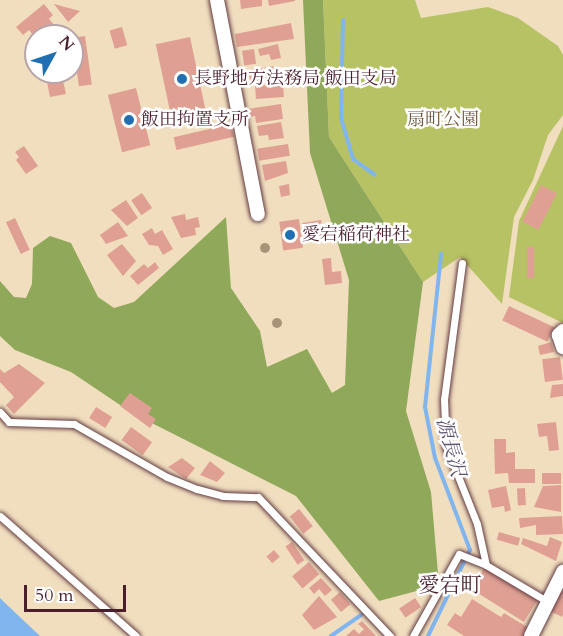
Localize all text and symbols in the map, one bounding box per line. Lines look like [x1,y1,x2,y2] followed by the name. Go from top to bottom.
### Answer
[24,24,84,84] north arrow
[53,31,79,56] text: N
[194,68,397,90] place label: 長野地方法務局 飯田支局
[175,72,189,86] marker: 長野地方法務局 飯田支局
[141,109,249,131] place label: 飯田拘置支所
[407,109,479,131] park label: 扇町公園
[122,113,136,127] marker: 飯田拘置支所
[302,224,410,246] place label: 愛宕稲荷神社
[283,228,297,242] marker: 愛宕稲荷神社
[432,415,470,479] water label: 源長沢
[27,573,129,611] scale bar
[419,573,481,599] district label: 愛宕町
[35,583,74,608] text: 50 m

